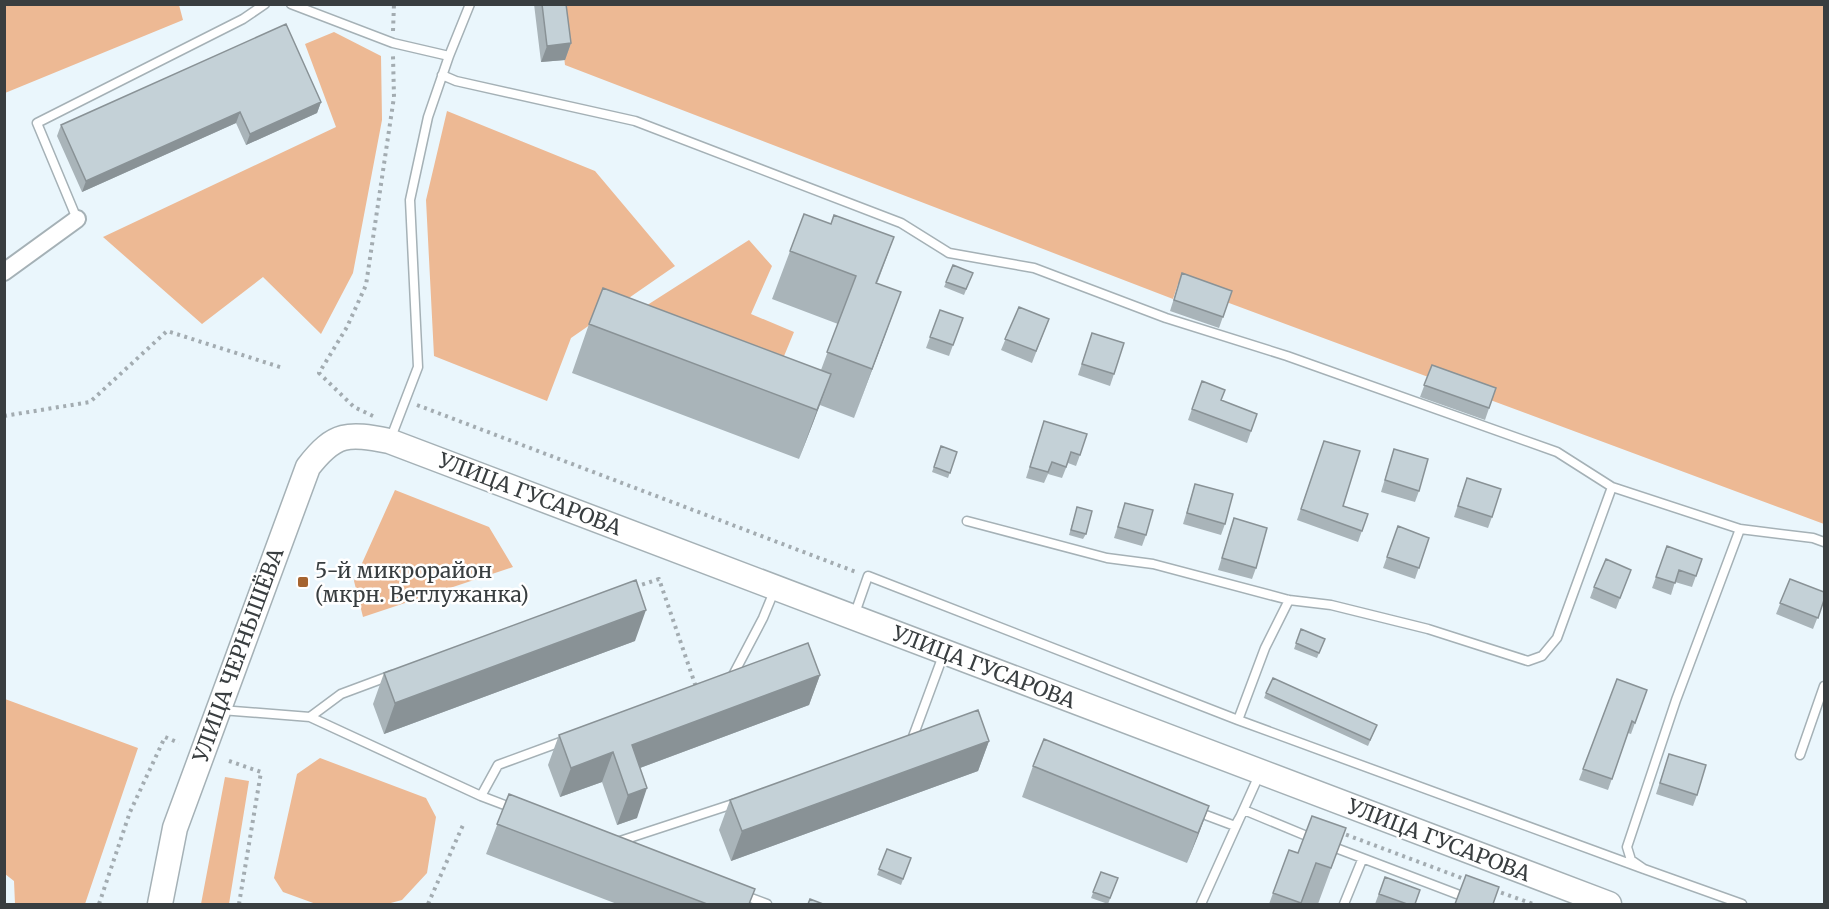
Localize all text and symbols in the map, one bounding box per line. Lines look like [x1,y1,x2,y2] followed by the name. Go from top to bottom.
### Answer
[434,446,626,541] street label: УЛИЦА ГУСАРОВА
[186,544,289,767] street label: УЛИЦА ЧЕРНЫШЁВА
[315,557,529,608] place label: 5-й микрорайон (мкрн. Ветлужанка)
[296,575,310,589] marker: 5-й микрорайон (мкрн. Ветлужанка)
[888,619,1080,714] street label: УЛИЦА ГУСАРОВА
[1343,792,1535,887] street label: УЛИЦА ГУСАРОВА

